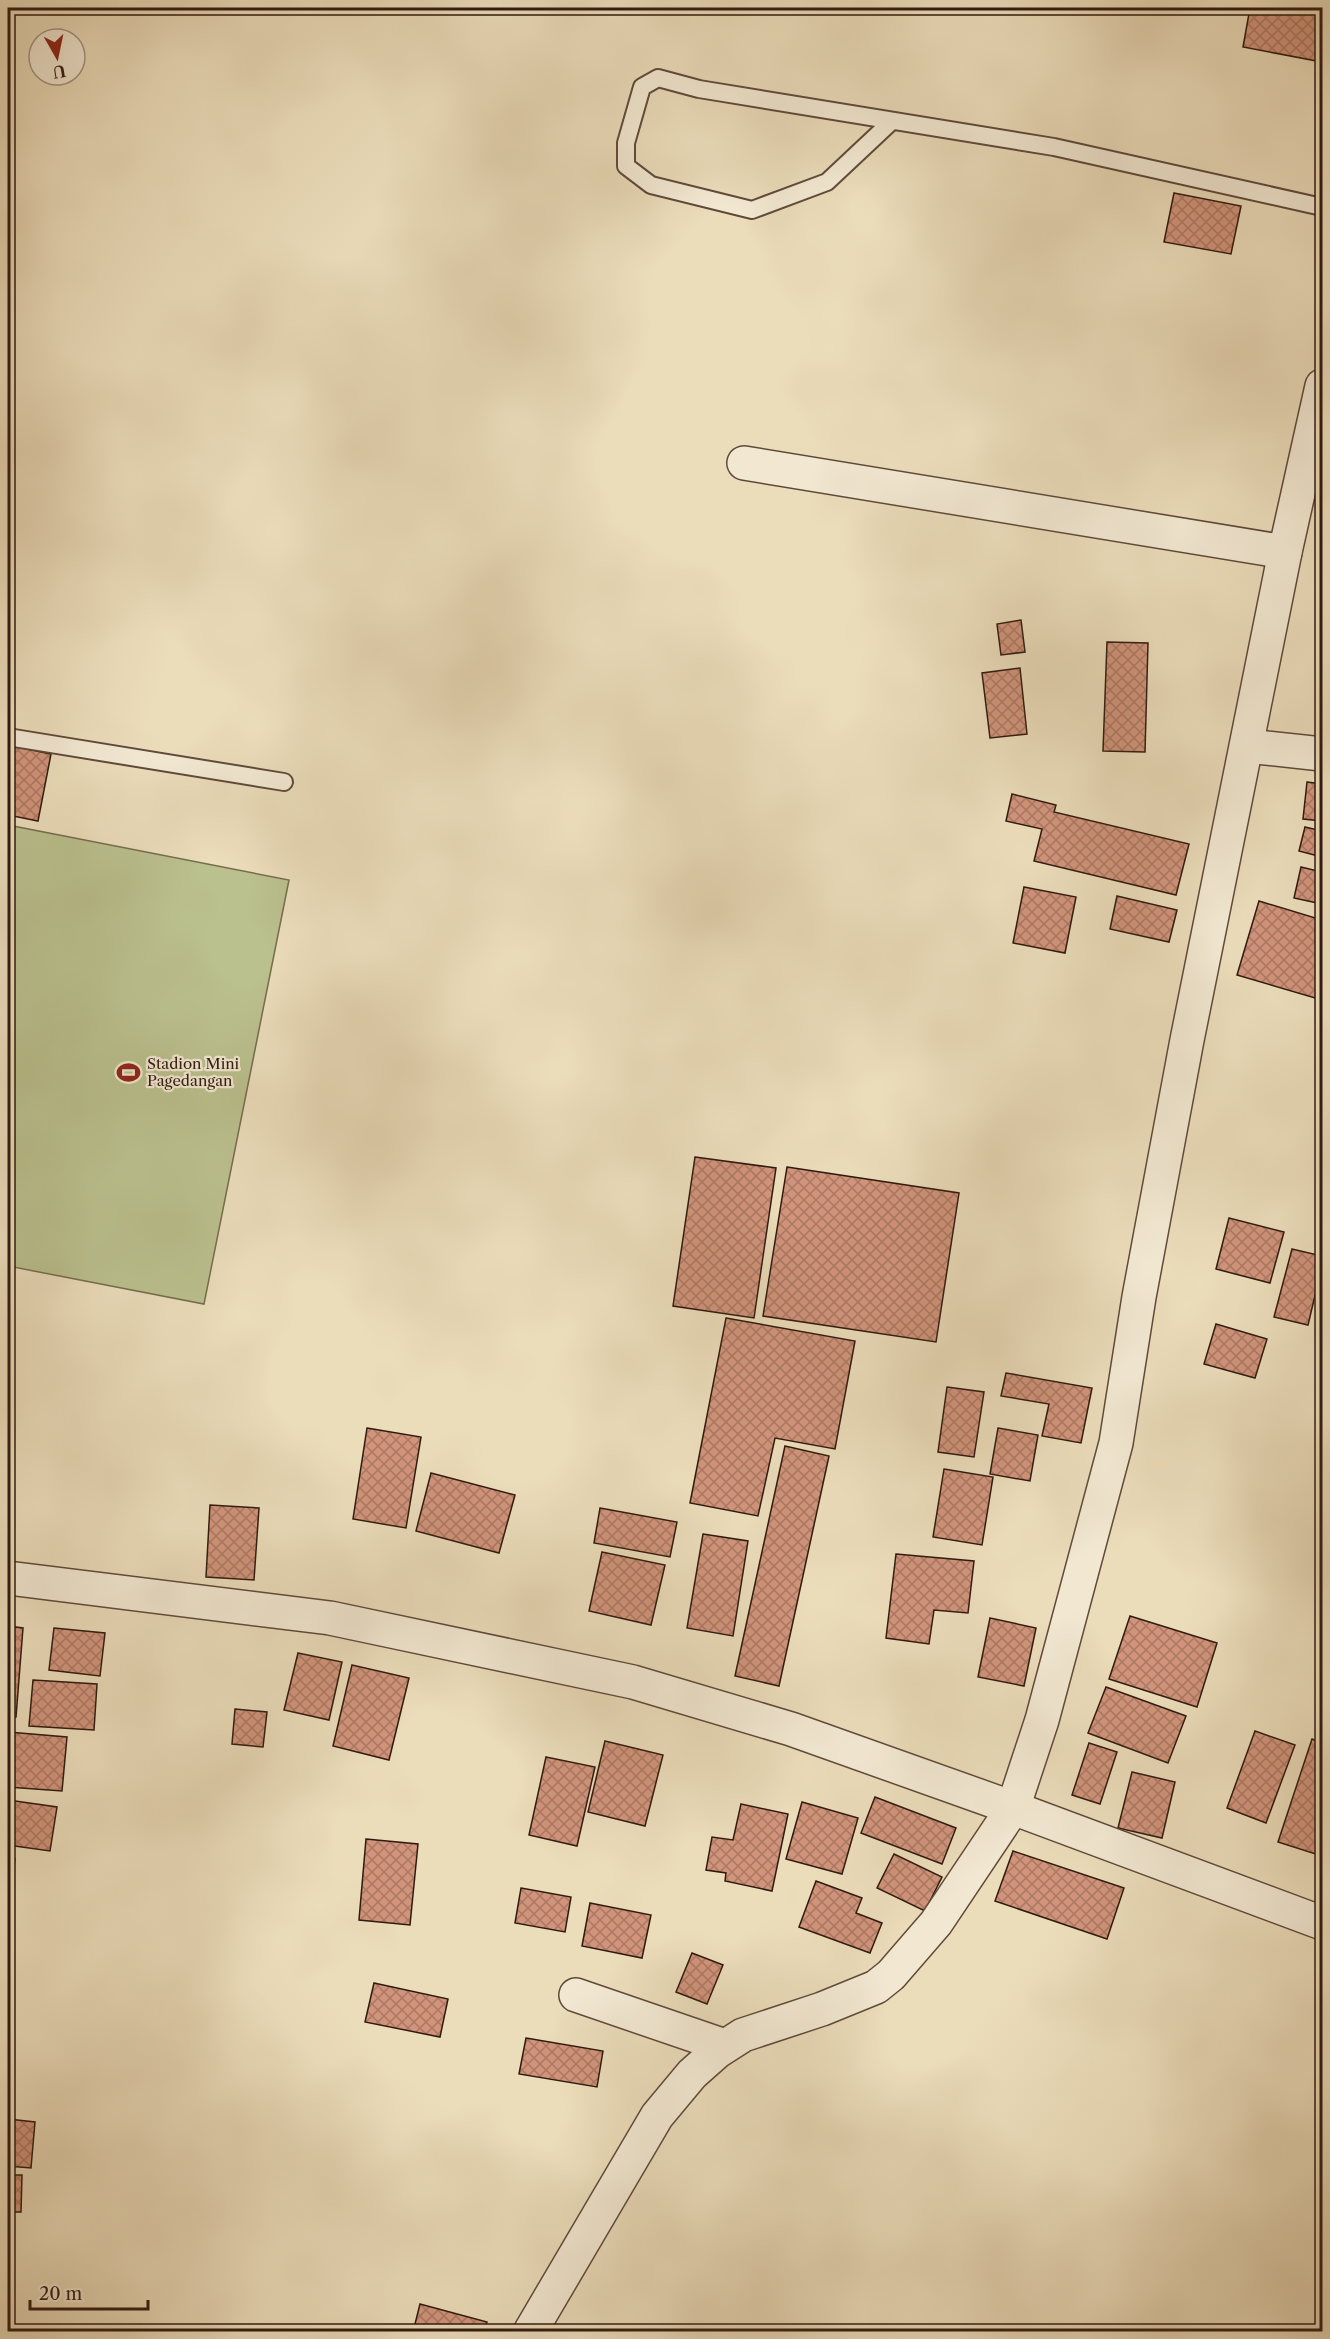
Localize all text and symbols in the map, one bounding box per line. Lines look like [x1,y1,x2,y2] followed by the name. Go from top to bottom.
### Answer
[27,27,87,87] north arrow
[51,61,67,83] text: U
[147,1054,240,1090] place label: Stadion Mini Pagedangan
[116,1060,142,1086] sports icon: Stadion Mini Pagedangan
[30,2273,148,2311] scale bar
[39,2283,83,2305] text: 20 m

